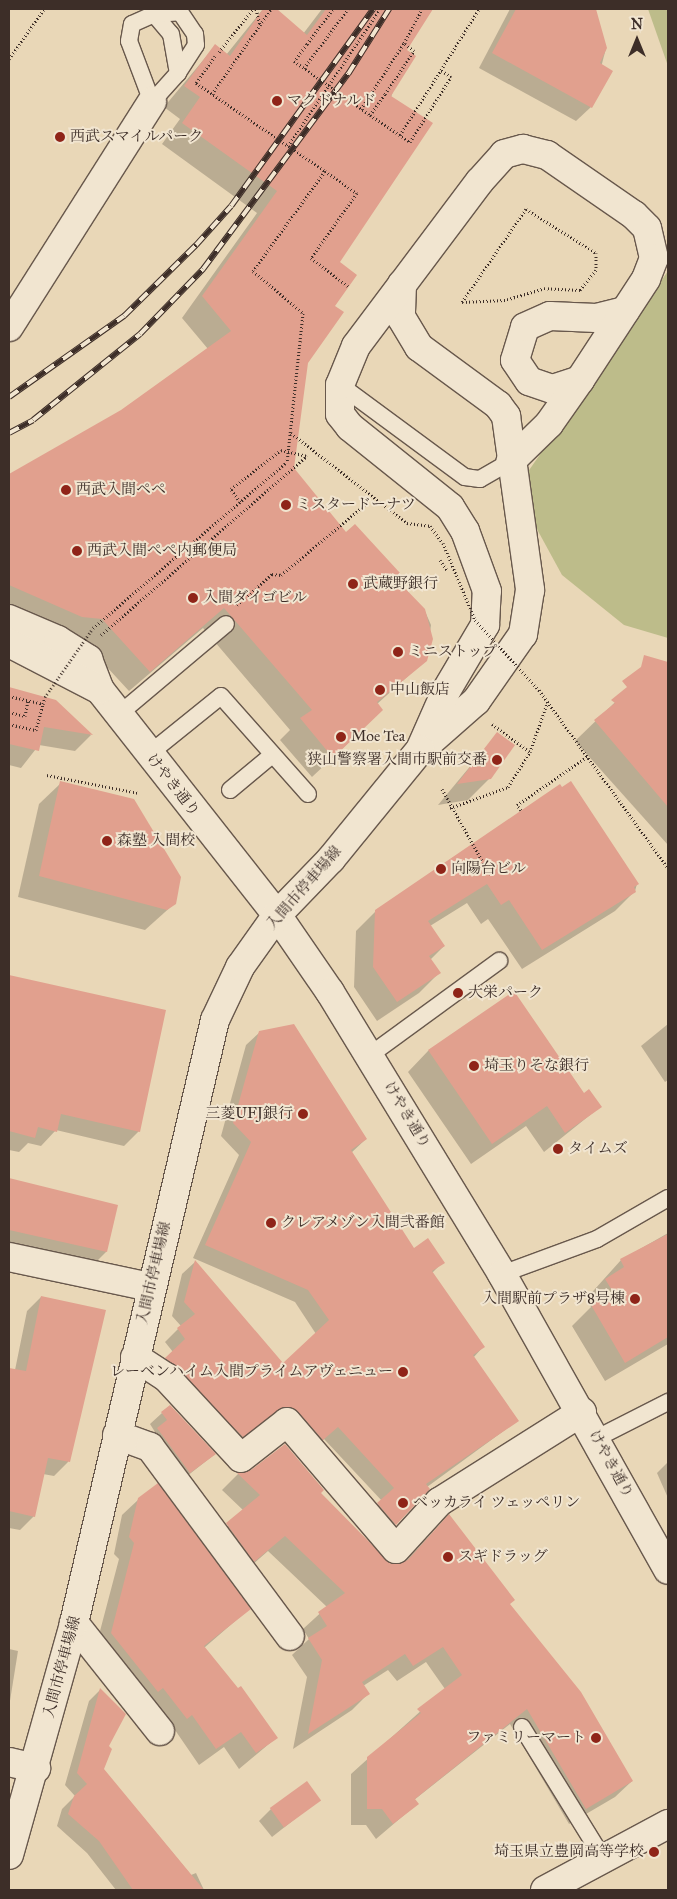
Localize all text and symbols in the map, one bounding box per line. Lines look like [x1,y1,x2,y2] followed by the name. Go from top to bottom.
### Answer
[612,15,662,65] north arrow
[631,16,643,33] text: N
[287,92,377,110] place label: マクドナルド
[271,95,283,107] marker: マクドナルド
[70,128,205,146] place label: 西武スマイルパーク
[54,131,66,143] marker: 西武スマイルパーク
[76,481,166,499] place label: 西武入間ペペ
[60,484,72,496] marker: 西武入間ペペ
[296,496,416,514] place label: ミスタードーナツ
[280,499,292,511] marker: ミスタードーナツ
[87,542,237,560] place label: 西武入間ぺぺ内郵便局
[71,545,83,557] marker: 西武入間ぺぺ内郵便局
[363,575,438,593] place label: 武蔵野銀行
[347,578,359,590] marker: 武蔵野銀行
[203,589,308,607] place label: 入間ダイゴビル
[187,592,199,604] marker: 入間ダイゴビル
[408,643,498,661] place label: ミニストップ
[392,646,404,658] marker: ミニストップ
[390,681,450,699] place label: 中山飯店
[374,684,386,696] marker: 中山飯店
[351,728,405,746] place label: Moe Tea
[335,731,347,743] marker: Moe Tea
[143,750,203,820] street label: けやき通り
[307,751,487,769] place label: 狭山警察署入間市駅前交番
[491,754,503,766] marker: 狭山警察署入間市駅前交番
[117,832,195,850] place label: 森塾 入間校
[101,835,113,847] marker: 森塾 入間校
[263,842,345,934] street label: 入間市停車場線
[451,860,526,878] place label: 向陽台ビル
[435,863,447,875] marker: 向陽台ビル
[468,984,543,1002] place label: 大栄パーク
[452,987,464,999] marker: 大栄パーク
[484,1057,589,1075] place label: 埼玉りそな銀行
[468,1060,480,1072] marker: 埼玉りそな銀行
[380,1078,434,1152] street label: けやき通り
[205,1105,293,1123] place label: 三菱UFJ銀行
[297,1108,309,1120] marker: 三菱UFJ銀行
[568,1140,628,1158] place label: タイムズ
[552,1143,564,1155] marker: タイムズ
[281,1214,446,1232] place label: クレアメゾン入間弐番館
[265,1217,277,1229] marker: クレアメゾン入間弐番館
[133,1220,175,1326] street label: 入間市停車場線
[482,1290,625,1308] place label: 入間駅前プラザ8号棟
[629,1293,641,1305] marker: 入間駅前プラザ8号棟
[108,1363,393,1381] place label: レーベンハイム入間プライムアヴェニュー
[397,1366,409,1378] marker: レーベンハイム入間プライムアヴェニュー
[585,1427,637,1501] street label: けやき通り
[413,1494,581,1512] place label: ベッカライ ツェッペリン
[397,1497,409,1509] marker: ベッカライ ツェッペリン
[458,1548,548,1566] place label: スギドラッグ
[442,1551,454,1563] marker: スギドラッグ
[40,1614,84,1720] street label: 入間市停車場線
[466,1729,586,1747] place label: ファミリーマート
[590,1732,602,1744] marker: ファミリーマート
[494,1843,644,1861] place label: 埼玉県立豊岡高等学校
[648,1846,660,1858] marker: 埼玉県立豊岡高等学校

